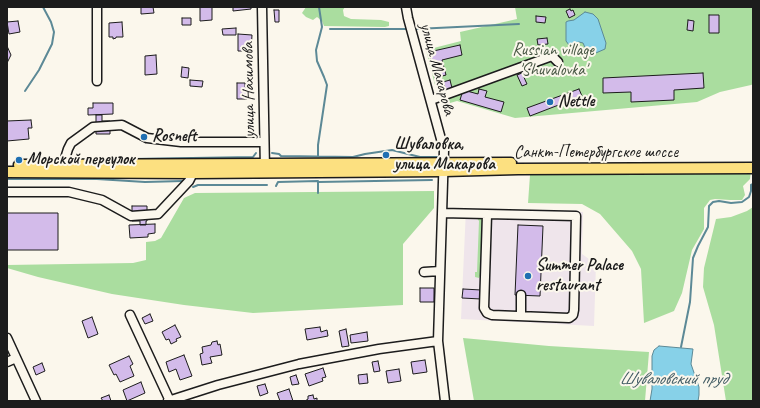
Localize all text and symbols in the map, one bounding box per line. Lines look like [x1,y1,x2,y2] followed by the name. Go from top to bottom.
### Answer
[415,21,459,117] street label: улица Макарова
[512,41,594,81] park label: Russian village 'Shuvalovka'
[238,42,260,138] street label: улица Нахимова
[558,92,594,112] place label: Nettle
[545,97,555,107] marker: Nettle
[152,127,197,147] place label: Rosneft
[139,132,149,142] marker: Rosneft
[394,135,495,175] place label: Шуваловка, улица Макарова
[514,143,678,163] street label: Санкт-Петербургское шоссе
[27,150,135,170] place label: Морской переулок
[381,150,391,160] marker: Шуваловка, улица Макарова
[14,155,24,165] marker: Морской переулок
[536,256,623,296] place label: Summer Palace restaurant
[523,271,533,281] marker: Summer Palace restaurant
[619,368,727,390] water label: Шуваловский пруд

